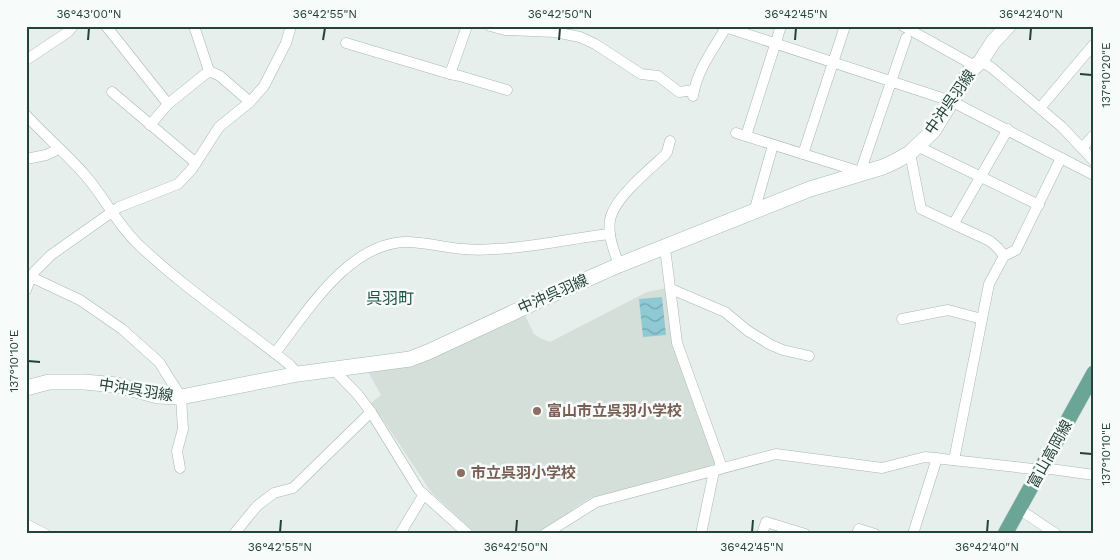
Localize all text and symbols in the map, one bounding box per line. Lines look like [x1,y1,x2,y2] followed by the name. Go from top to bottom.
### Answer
[56,7,122,21] text: 36°43'00"N
[293,7,357,21] text: 36°42'55"N
[528,7,592,21] text: 36°42'50"N
[764,7,828,21] text: 36°42'45"N
[999,7,1063,21] text: 36°42'40"N
[1099,42,1113,108] text: 137°10'20"E
[921,66,979,138] street label: 中沖呉羽線
[515,271,591,317] street label: 中沖呉羽線
[366,289,414,308] district label: 呉羽町
[7,329,21,393] text: 137°10'10"E
[98,375,174,405] street label: 中沖呉羽線
[547,402,682,420] place label: 富山市立呉羽小学校
[531,405,543,417] marker: 富山市立呉羽小学校
[1024,417,1076,491] street label: 富山高岡線
[1099,422,1113,486] text: 137°10'10"E
[471,464,576,482] place label: 市立呉羽小学校
[455,467,467,479] marker: 市立呉羽小学校
[248,540,312,554] text: 36°42'55"N
[484,540,548,554] text: 36°42'50"N
[720,540,784,554] text: 36°42'45"N
[955,540,1019,554] text: 36°42'40"N

